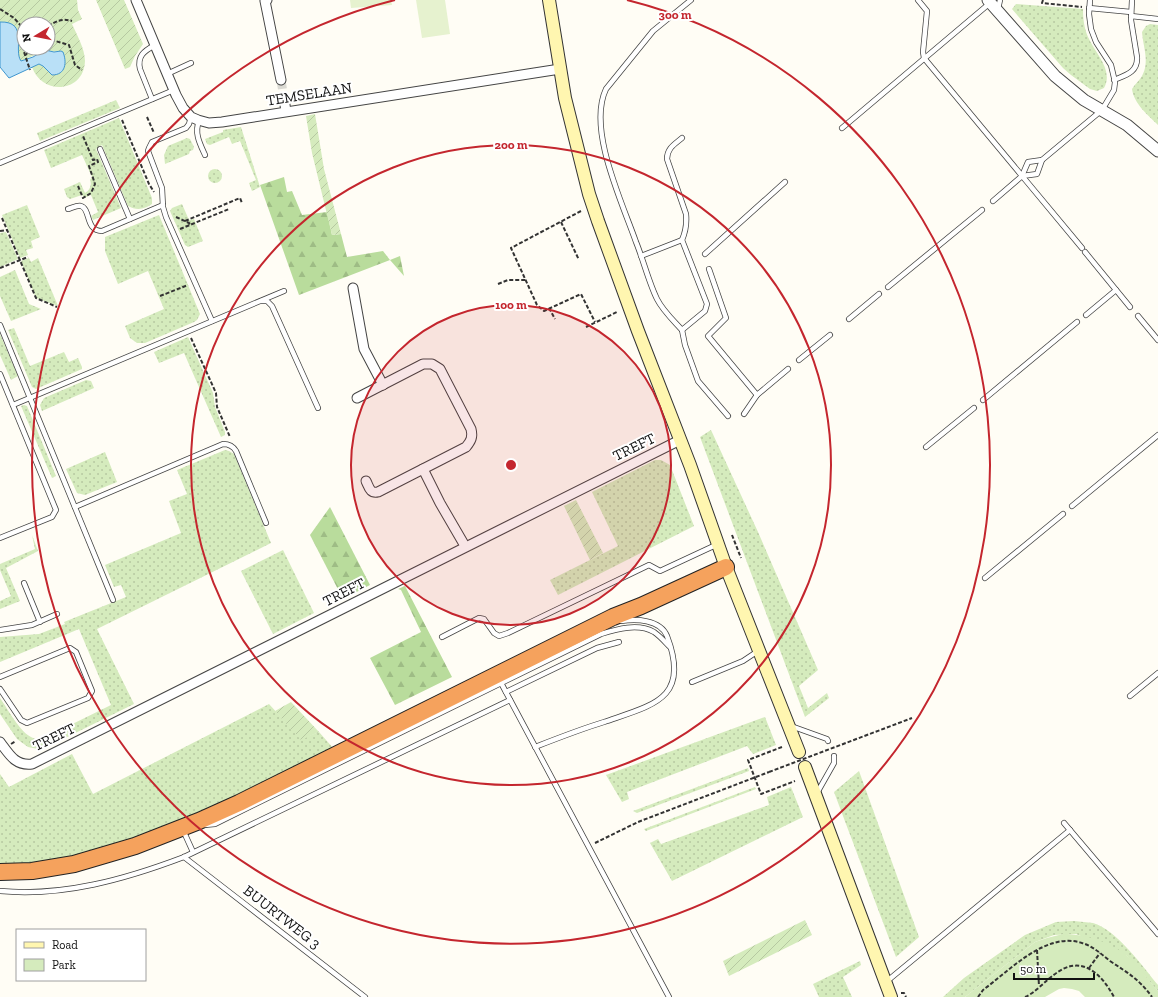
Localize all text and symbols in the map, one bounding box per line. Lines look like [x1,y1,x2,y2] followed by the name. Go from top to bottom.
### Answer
[659,8,692,22] text: 300 m
[16,16,56,56] north arrow
[19,32,34,43] text: N
[265,78,353,110] street label: TEMSELAAN
[494,138,528,152] text: 200 m
[495,298,527,312] text: 100 m
[610,429,658,465] street label: TREFT
[504,458,518,472] centre of rings
[320,574,368,610] street label: TREFT
[30,719,78,755] street label: TREFT
[240,881,324,953] street label: BUURTWEG 3
[16,929,146,981] legend
[52,938,78,952] text: Road
[1014,955,1094,981] scale bar
[52,958,77,972] text: Park
[1020,962,1047,976] text: 50 m

